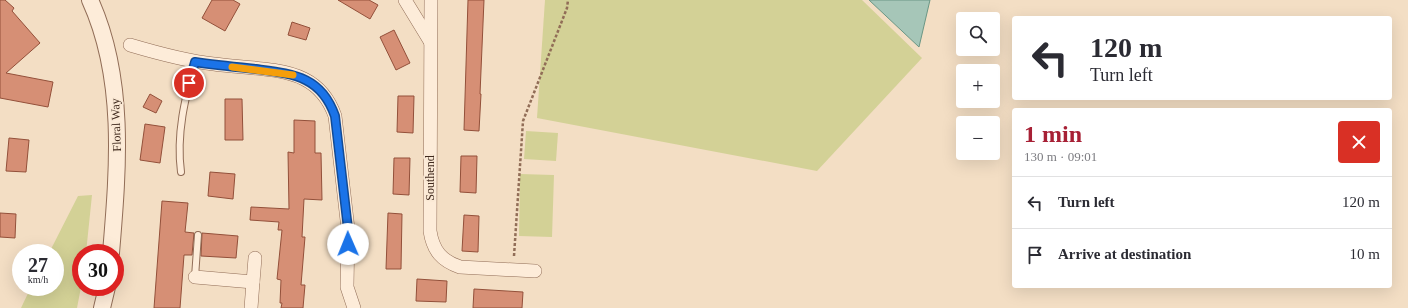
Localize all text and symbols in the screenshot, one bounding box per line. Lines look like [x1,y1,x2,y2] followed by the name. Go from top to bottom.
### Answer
[956,12,1000,160] map controls
[956,12,1000,56] button: search
[1024,32,1076,84] icon: left
[1090,32,1162,63] text: 120 m
[956,64,1000,108] button: +
[1090,65,1153,85] text: Turn left
[172,66,206,100] pin
[178,72,200,94] icon: arrive
[108,98,124,152] street label: Floral Way
[956,116,1000,160] button: −
[1024,121,1082,147] text: 1 min
[1338,121,1380,163] button: close
[1024,149,1097,164] text: 130 m · 09:01
[423,155,437,201] street label: Southend
[1024,192,1046,214] icon: left
[1058,194,1115,210] text: Turn left
[1342,194,1380,210] text: 120 m
[327,223,369,265] position arrow
[72,244,124,296] speed limit sign: 30
[1024,244,1046,266] icon: arrive
[1058,246,1191,262] text: Arrive at destination
[1350,246,1380,262] text: 10 m
[28,254,48,276] text: 27
[28,274,48,285] text: km/h

